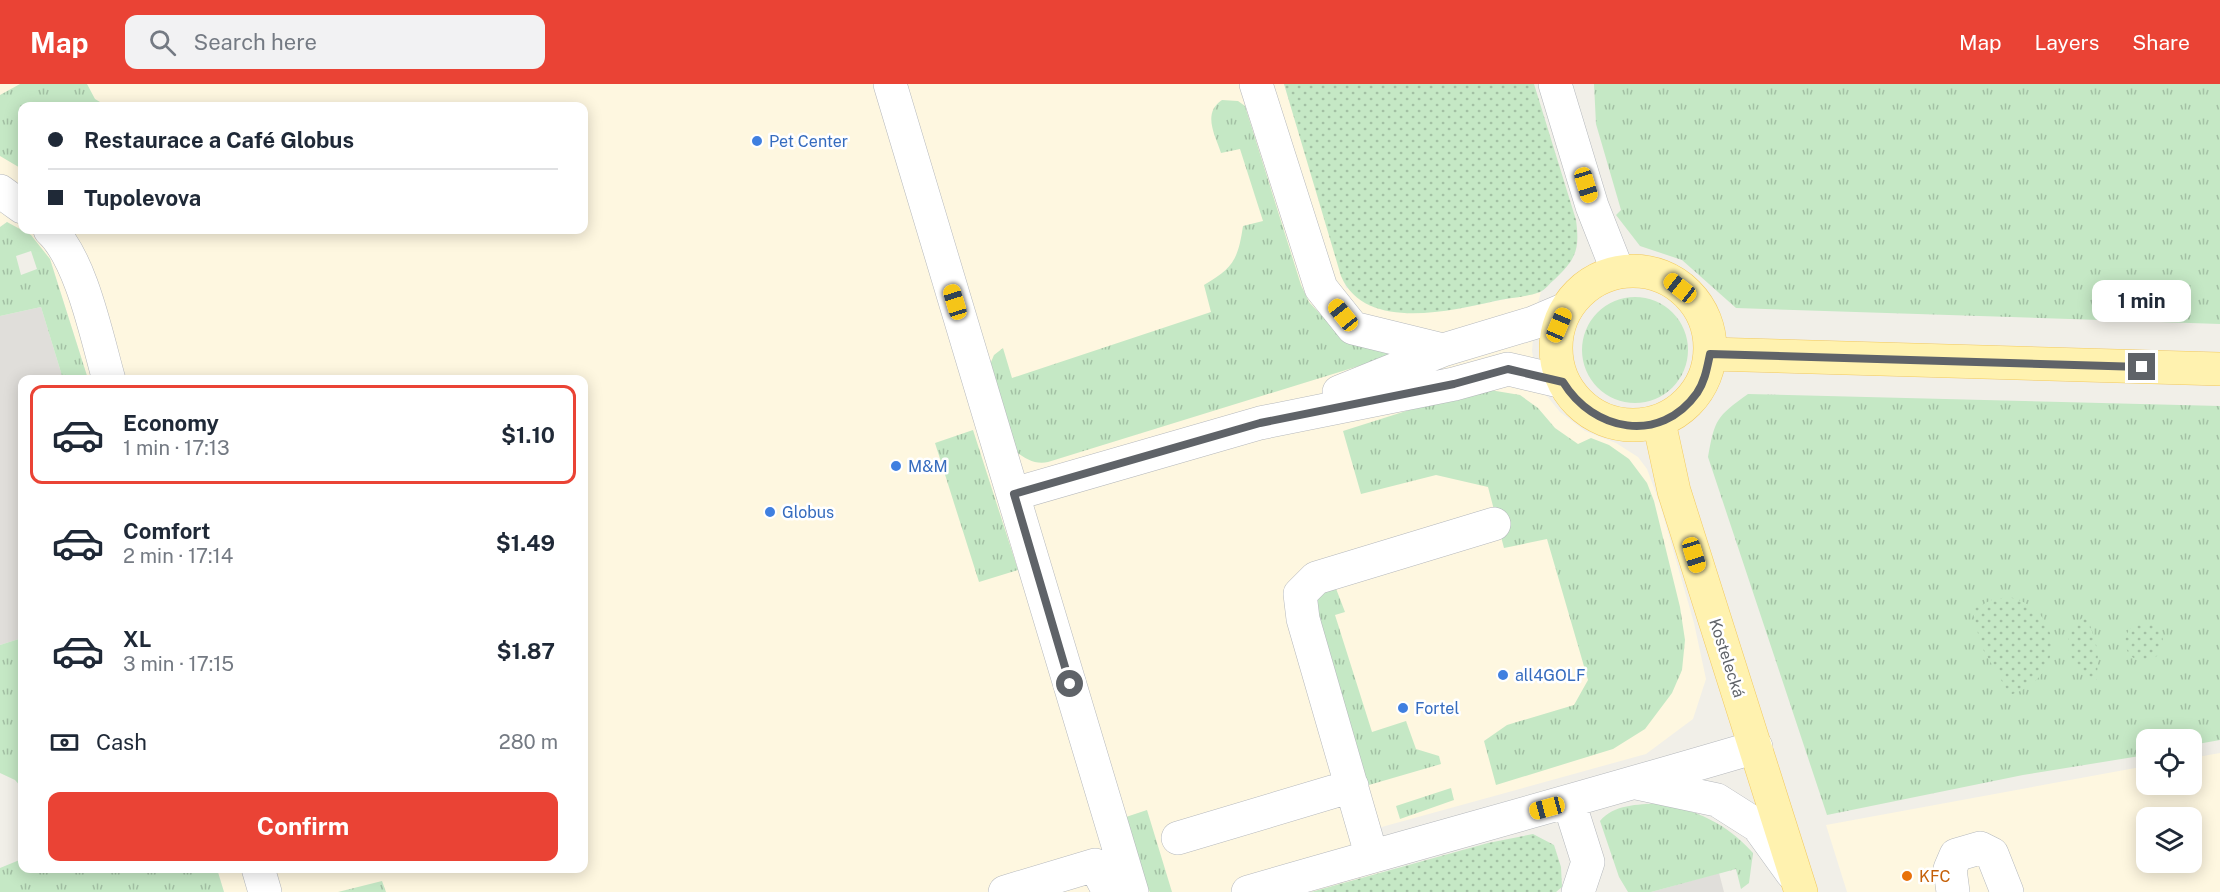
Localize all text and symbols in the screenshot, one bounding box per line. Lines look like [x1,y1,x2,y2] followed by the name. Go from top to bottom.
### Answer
[125,15,545,69] search box
[30,26,89,59] text: Map
[146,26,179,59] icon: search
[194,29,317,55] text: Search here
[1959,30,2002,55] text: Map
[2035,30,2099,55] text: Layers
[2132,30,2190,55] text: Share
[84,127,354,153] text: Restaurace a Café Globus
[769,132,848,151] place label: Pet Center
[750,134,764,148] marker: Pet Center
[1572,165,1600,205] car
[84,185,201,211] text: Tupolevova
[1660,270,1700,306] car
[2092,280,2192,322] callout: 1 min
[941,282,969,322] car
[2117,289,2166,313] text: 1 min
[1325,295,1361,335] car
[1544,305,1574,345] car
[2128,353,2155,380] route end
[51,408,105,462] icon: car
[123,410,219,436] text: Economy
[501,422,555,448] text: $1.10
[123,436,230,460] text: 1 min · 17:13
[908,457,948,476] place label: M&M
[889,459,903,473] marker: M&M
[782,503,834,522] place label: Globus
[763,505,777,519] marker: Globus
[51,516,105,570] icon: car
[123,518,210,544] text: Comfort
[496,530,555,556] text: $1.49
[1680,535,1708,575] car
[123,544,233,568] text: 2 min · 17:14
[1705,616,1749,700] street label: Kostelecká
[51,624,105,678] icon: car
[123,626,151,652] text: XL
[497,638,555,664] text: $1.87
[123,652,234,676] text: 3 min · 17:15
[1515,666,1586,685] place label: all4GOLF
[1496,668,1510,682] marker: all4GOLF
[1056,670,1083,697] route start
[1415,699,1459,718] place label: Fortel
[1396,701,1410,715] marker: Fortel
[48,726,81,759] icon: cash
[96,729,147,755] text: Cash
[2136,729,2202,873] map controls
[2136,729,2202,795] button: locate
[499,730,558,754] text: 280 m
[48,792,558,861] button: Confirm
[1527,795,1567,821] car
[2136,807,2202,873] button: layers
[1919,867,1950,886] place label: KFC
[1900,869,1914,883] marker: KFC

